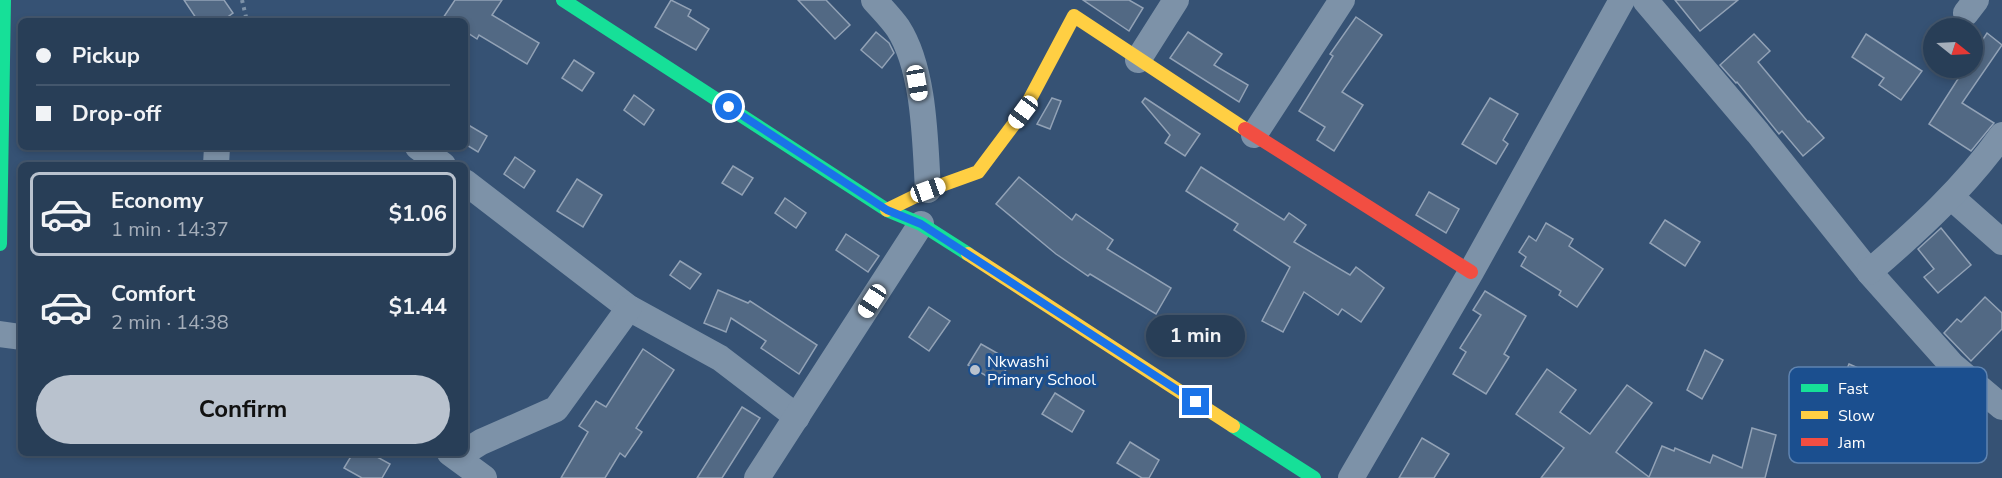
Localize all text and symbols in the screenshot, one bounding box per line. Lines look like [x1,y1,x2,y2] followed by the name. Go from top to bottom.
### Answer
[1923,18,1983,78] north arrow
[1923,18,1983,78] map controls
[72,41,140,71] text: Pickup
[905,64,929,102] car
[1005,92,1041,132] car
[715,93,742,120] route start
[72,99,161,129] text: Drop-off
[908,175,948,205] car
[111,186,203,216] text: Economy
[39,187,93,241] icon: car
[389,199,447,229] text: $1.06
[111,216,229,243] text: 1 min · 14:37
[111,279,195,309] text: Comfort
[39,280,93,334] icon: car
[855,281,889,321] car
[389,292,447,322] text: $1.44
[111,309,229,336] text: 2 min · 14:38
[1146,315,1246,357] callout: 1 min
[1170,322,1221,349] text: 1 min
[987,351,1096,391] place label: Nkwashi Primary School
[968,363,982,377] marker: Nkwashi Primary School
[1789,367,1987,463] legend
[36,375,450,444] button: Confirm
[1838,378,1869,400] text: Fast
[1182,388,1209,415] route end
[1838,405,1875,427] text: Slow
[1837,432,1865,454] text: Jam

